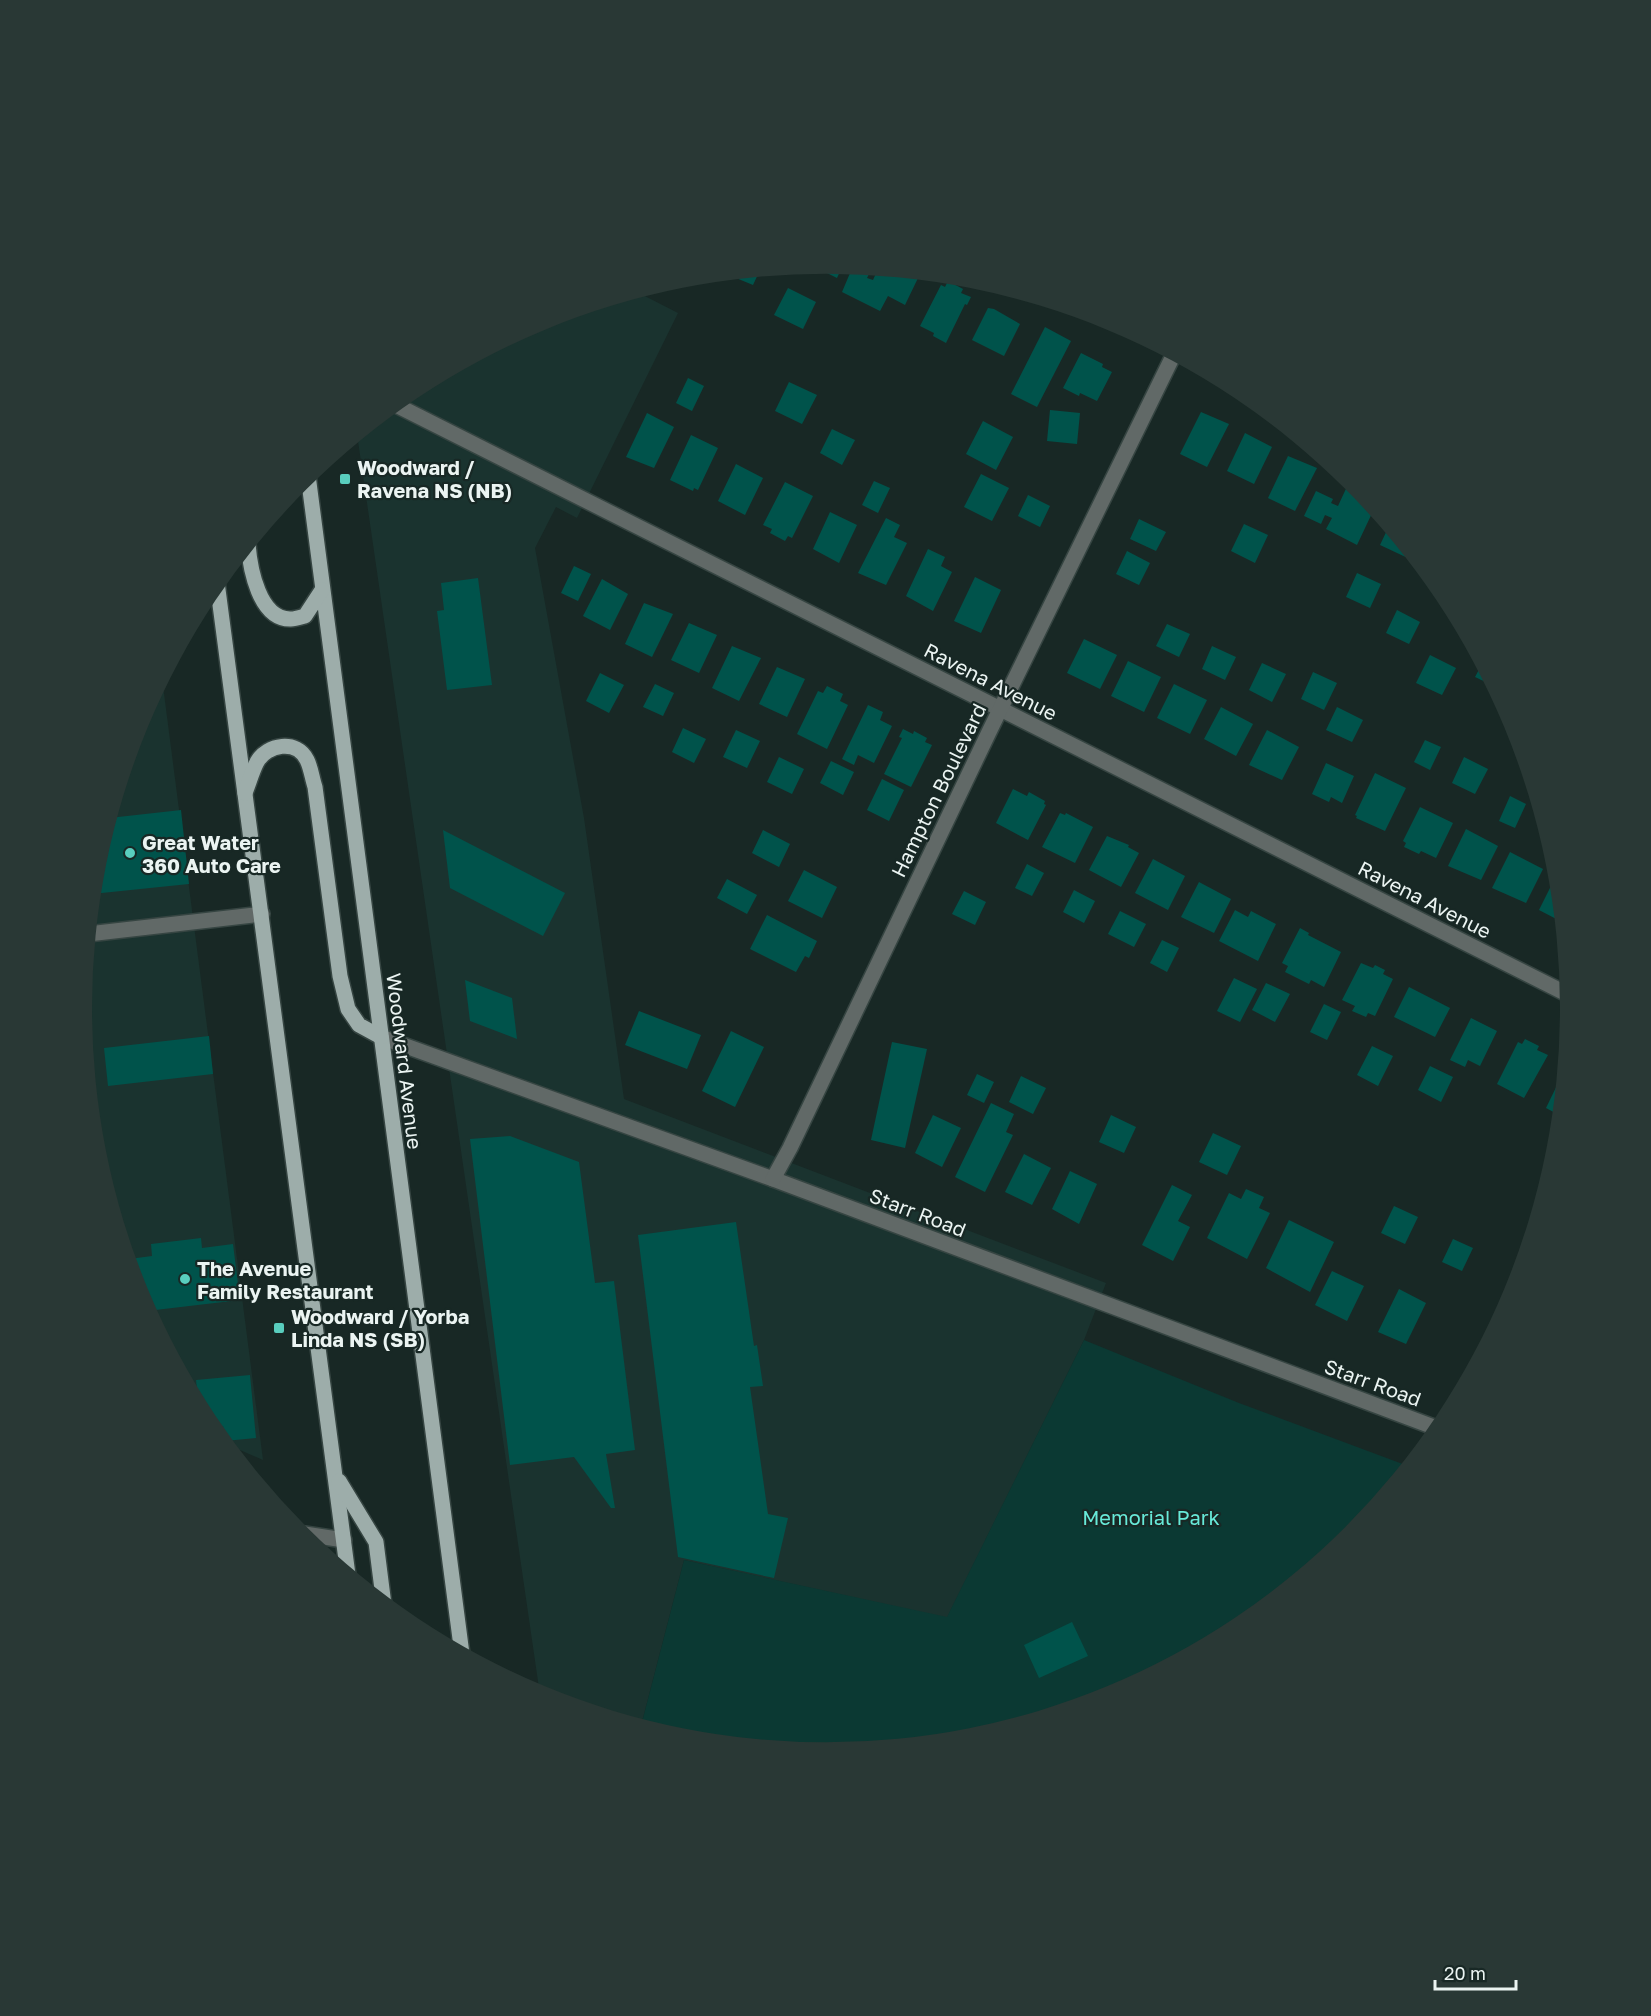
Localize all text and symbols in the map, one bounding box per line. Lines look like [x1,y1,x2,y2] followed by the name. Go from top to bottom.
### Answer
[357,455,512,502] place label: Woodward / Ravena NS (NB)
[338,472,352,486] marker: Woodward / Ravena NS (NB)
[921,637,1061,725] street label: Ravena Avenue
[885,699,991,881] street label: Hampton Boulevard
[142,830,281,877] place label: Great Water 360 Auto Care
[123,846,137,860] marker: Great Water 360 Auto Care
[1355,855,1495,943] street label: Ravena Avenue
[382,972,428,1150] street label: Woodward Avenue
[866,1183,970,1241] street label: Starr Road
[197,1256,374,1303] place label: The Avenue Family Restaurant
[178,1272,192,1286] marker: The Avenue Family Restaurant
[291,1304,469,1351] place label: Woodward / Yorba Linda NS (SB)
[272,1321,286,1335] marker: Woodward / Yorba Linda NS (SB)
[1321,1353,1425,1411] street label: Starr Road
[1082,1505,1220,1529] park label: Memorial Park
[1435,1953,1516,1991] scale bar
[1444,1962,1486,1984] text: 20 m

